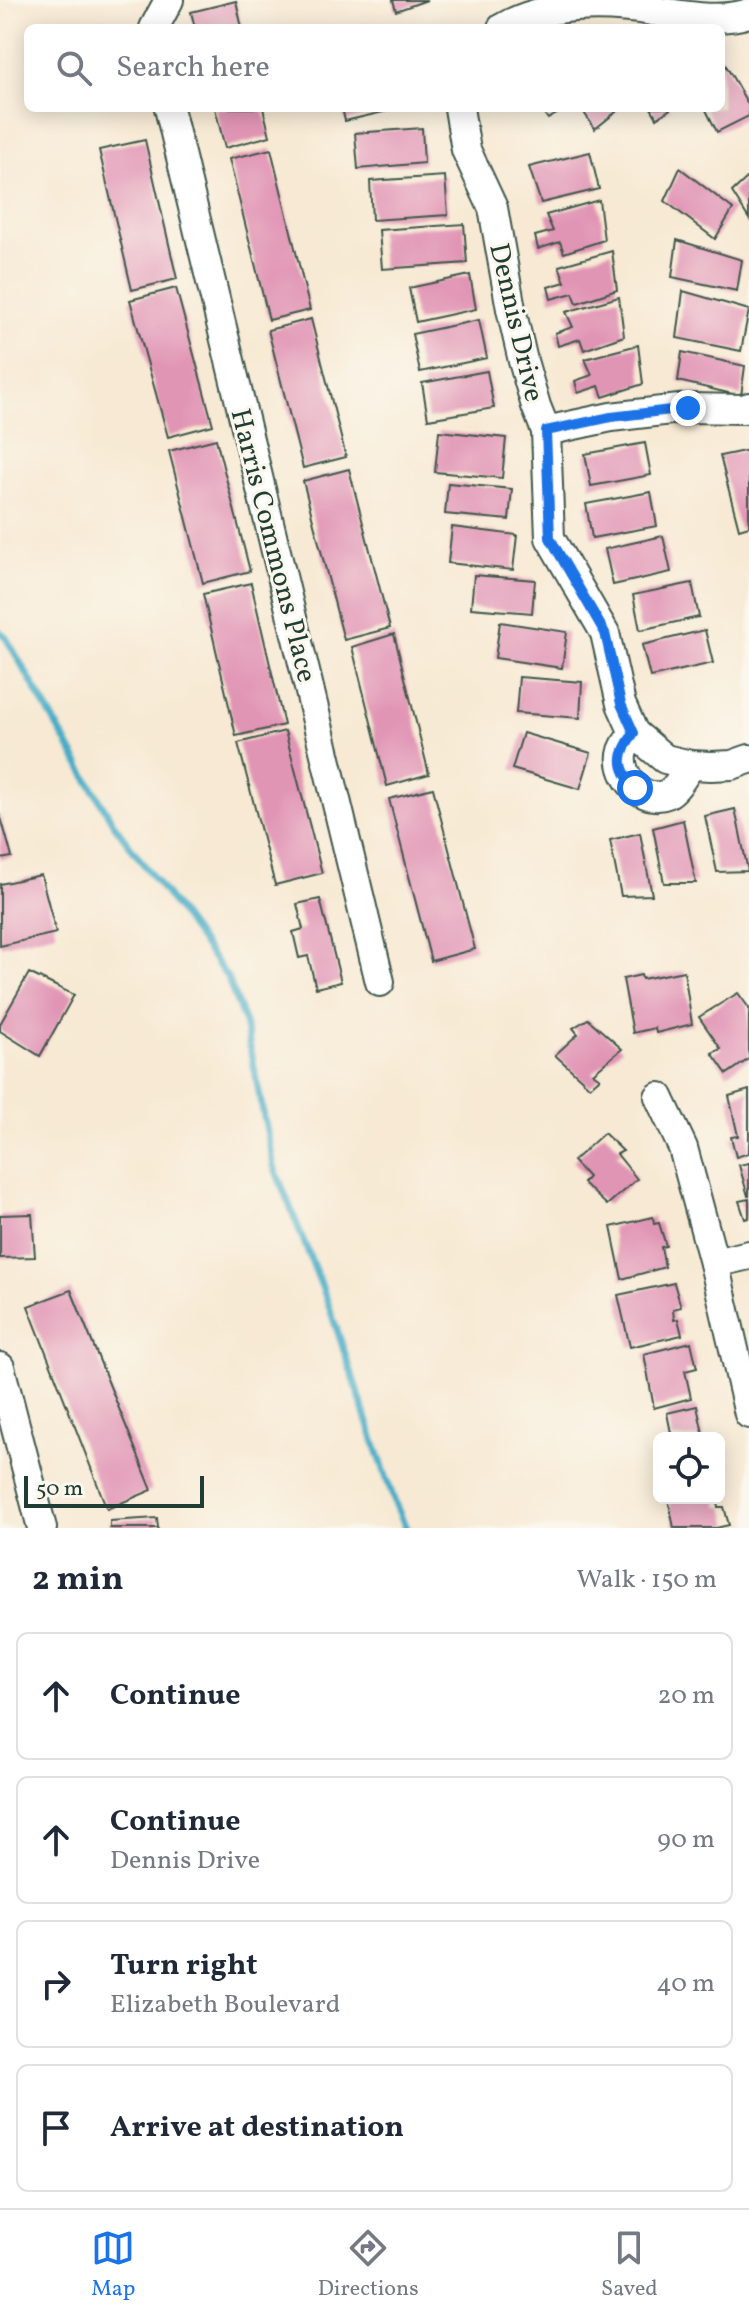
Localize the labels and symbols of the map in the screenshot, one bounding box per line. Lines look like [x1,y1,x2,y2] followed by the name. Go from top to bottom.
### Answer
[478,239,553,406] street label: Dennis Drive
[670,390,706,426] route end
[220,405,325,687] street label: Harris Commons Place
[617,770,653,806] route start
[24,1472,204,1508] scale bar

